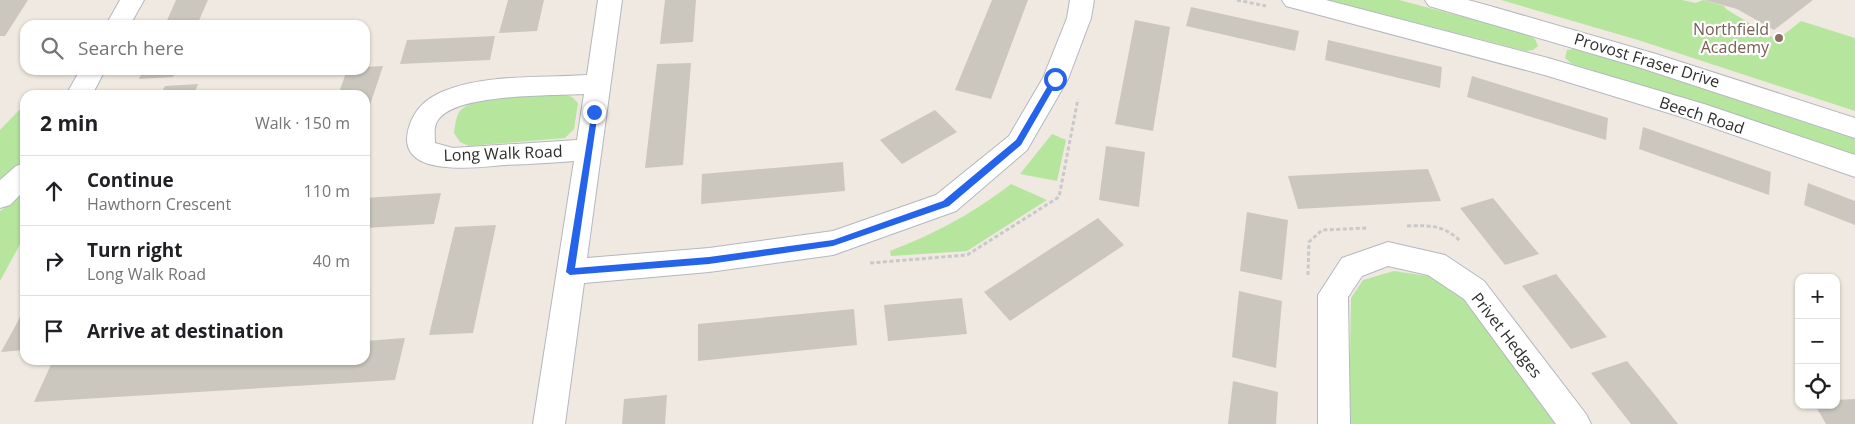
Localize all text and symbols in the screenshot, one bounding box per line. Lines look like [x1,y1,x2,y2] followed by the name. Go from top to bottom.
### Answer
[1693,18,1770,58] place label: Northfield Academy
[20,20,370,75] search box
[1572,27,1722,93] street label: Provost Fraser Drive
[1773,32,1785,44] marker: Northfield Academy
[38,34,66,62] icon: search
[78,35,184,61] text: Search here
[1044,68,1067,91] route start
[1657,91,1747,139] street label: Beech Road
[583,101,606,124] route end
[40,109,98,137] text: 2 min
[255,112,350,134] text: Walk · 150 m
[443,140,563,166] street label: Long Walk Road
[87,167,174,193] text: Continue
[40,177,68,205] icon: ahead
[304,180,350,202] text: 110 m
[87,193,231,215] text: Hawthorn Crescent
[87,237,182,263] text: Turn right
[40,247,68,275] icon: right
[313,250,350,272] text: 40 m
[87,263,206,285] text: Long Walk Road
[1795,274,1840,409] map controls
[1795,274,1840,319] button: +
[1467,288,1547,382] street label: Privet Hedges
[40,317,68,345] icon: arrive
[87,318,284,344] text: Arrive at destination
[1795,319,1840,364] button: −
[1795,364,1840,409] button: locate

